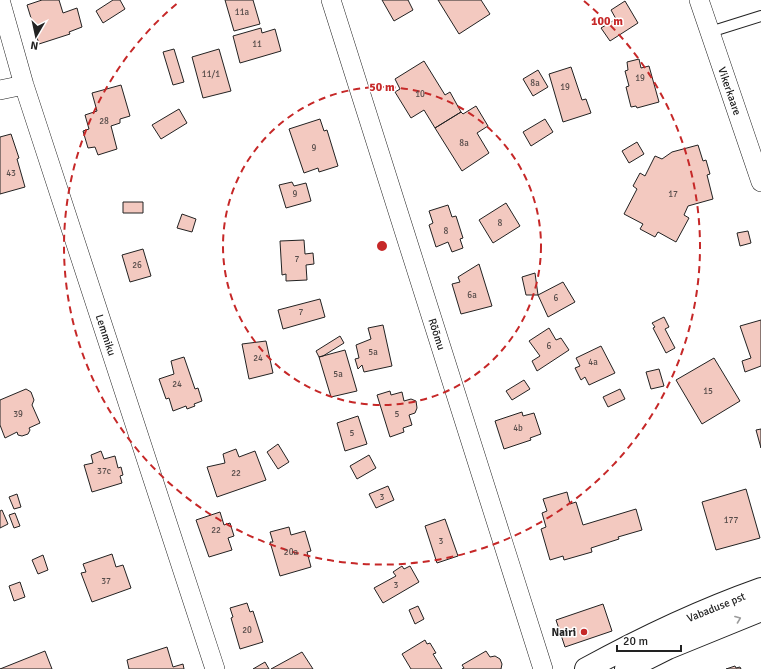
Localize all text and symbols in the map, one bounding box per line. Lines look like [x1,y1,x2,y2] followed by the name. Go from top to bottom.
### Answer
[235,7,250,18] house number: 11a
[591,14,623,29] text: 100 m
[16,16,56,56] north arrow
[30,38,39,52] text: N
[252,39,262,50] house number: 11
[715,65,744,117] street label: Vikerkaare
[202,69,220,80] house number: 11/1
[635,73,645,84] house number: 19
[530,78,540,89] house number: 8a
[369,80,395,95] text: 50 m
[560,82,570,93] house number: 19
[415,89,425,100] house number: 10
[99,116,109,127] house number: 28
[459,138,469,149] house number: 8a
[312,143,317,154] house number: 9
[6,168,16,179] house number: 43
[293,189,298,200] house number: 9
[668,189,678,200] house number: 17
[498,218,503,229] house number: 8
[444,226,449,237] house number: 8
[375,239,389,253] centre of rings
[295,254,300,265] house number: 7
[132,260,142,271] house number: 26
[467,290,477,301] house number: 6a
[554,293,559,304] house number: 6
[299,307,304,318] house number: 7
[93,313,118,358] street label: Lemmiku
[425,317,448,352] street label: Rõõmu
[547,341,552,352] house number: 6
[368,347,378,358] house number: 5a
[253,353,263,364] house number: 24
[588,357,598,368] house number: 4a
[333,369,343,380] house number: 5a
[172,379,182,390] house number: 24
[703,386,713,397] house number: 15
[13,409,23,420] house number: 39
[395,409,400,420] house number: 5
[513,423,523,434] house number: 4b
[350,428,355,439] house number: 5
[97,466,111,477] house number: 37c
[231,468,241,479] house number: 22
[380,492,385,503] house number: 3
[724,515,738,526] house number: 177
[211,525,221,536] house number: 22
[439,536,444,547] house number: 3
[284,547,299,558] house number: 20a
[101,576,111,587] house number: 37
[394,580,399,591] house number: 3
[685,590,747,625] street label: Vabaduse pst
[735,615,742,623] one-way arrow
[242,625,252,636] house number: 20
[552,626,576,639] place label: Nairi
[579,627,589,637] marker: Nairi
[617,627,681,653] scale bar
[623,634,648,649] text: 20 m

